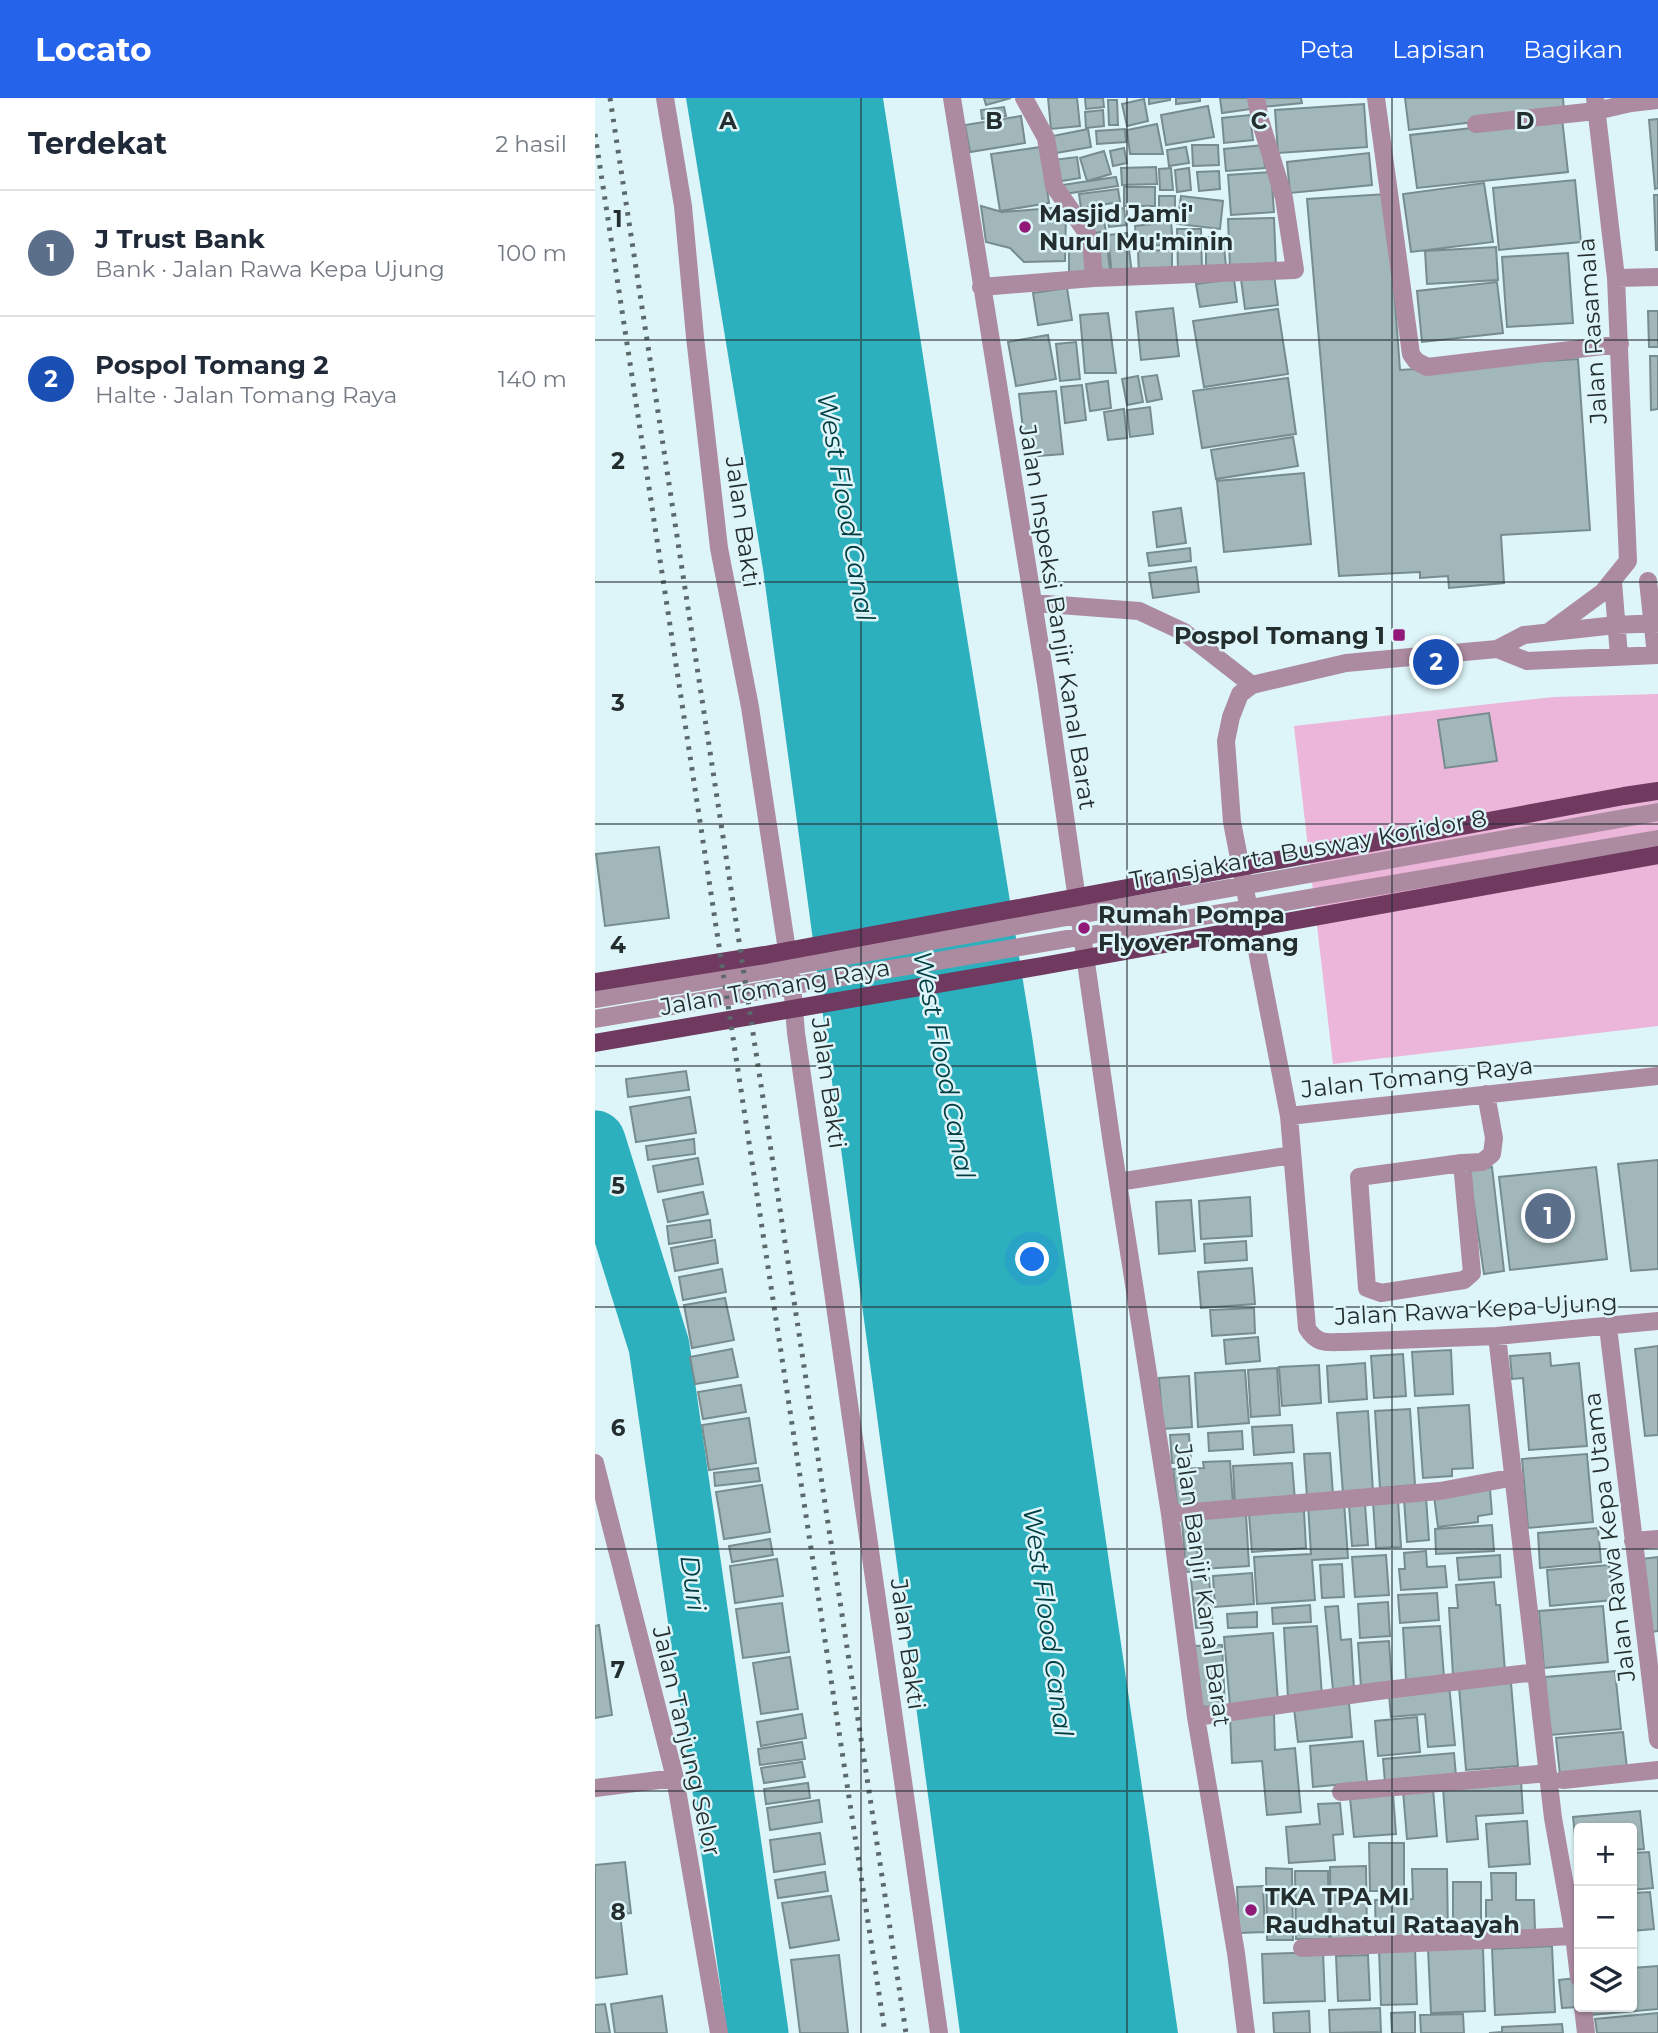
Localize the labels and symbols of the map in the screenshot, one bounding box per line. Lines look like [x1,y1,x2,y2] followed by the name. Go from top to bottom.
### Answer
[718,107,737,135] text: A
[985,107,1003,135] text: B
[1251,107,1268,135] text: C
[1516,107,1535,135] text: D
[1039,199,1233,256] place label: Masjid Jami' Nurul Mu'minin
[613,205,623,233] text: 1
[1017,219,1033,235] marker: Masjid Jami' Nurul Mu'minin
[1571,237,1613,426] street label: Jalan Rasamala
[810,390,882,624] water label: West Flood Canal
[1013,421,1103,812] street label: Jalan Inspeksi Banjir Kanal Barat
[611,447,625,475] text: 2
[719,454,767,589] street label: Jalan Bakti
[1174,621,1385,650] place label: Pospol Tomang 1
[1391,627,1407,643] marker: Pospol Tomang 1
[1413,636,1459,688] pin: 2
[610,689,625,717] text: 3
[1127,803,1489,895] street label: Transjakarta Busway Koridor 8
[1098,900,1299,957] place label: Rumah Pompa Flyover Tomang
[1076,920,1092,936] marker: Rumah Pompa Flyover Tomang
[610,931,626,959] text: 4
[906,948,982,1182] water label: West Flood Canal
[657,952,892,1022] street label: Jalan Tomang Raya
[805,1015,853,1150] street label: Jalan Bakti
[1299,1050,1534,1104] street label: Jalan Tomang Raya
[611,1172,625,1200] text: 5
[1525,1190,1571,1242] pin: 1
[1015,1242,1049,1276] your location
[1333,1287,1618,1331] street label: Jalan Rawa Kepa Ujung
[1577,1391,1641,1684] street label: Jalan Rawa Kepa Utama
[611,1414,626,1442] text: 6
[1169,1441,1237,1729] street label: Jalan Banjir Kanal Barat
[1016,1505,1080,1739] water label: West Flood Canal
[673,1553,713,1614] water label: Duri
[884,1576,932,1711] street label: Jalan Bakti
[646,1622,728,1859] street label: Jalan Tanjung Selor
[611,1656,625,1684] text: 7
[1265,1882,1520,1939] place label: TKA TPA MI Raudhatul Rataayah
[610,1898,626,1926] text: 8
[1243,1902,1259,1918] marker: TKA TPA MI Raudhatul Rataayah

